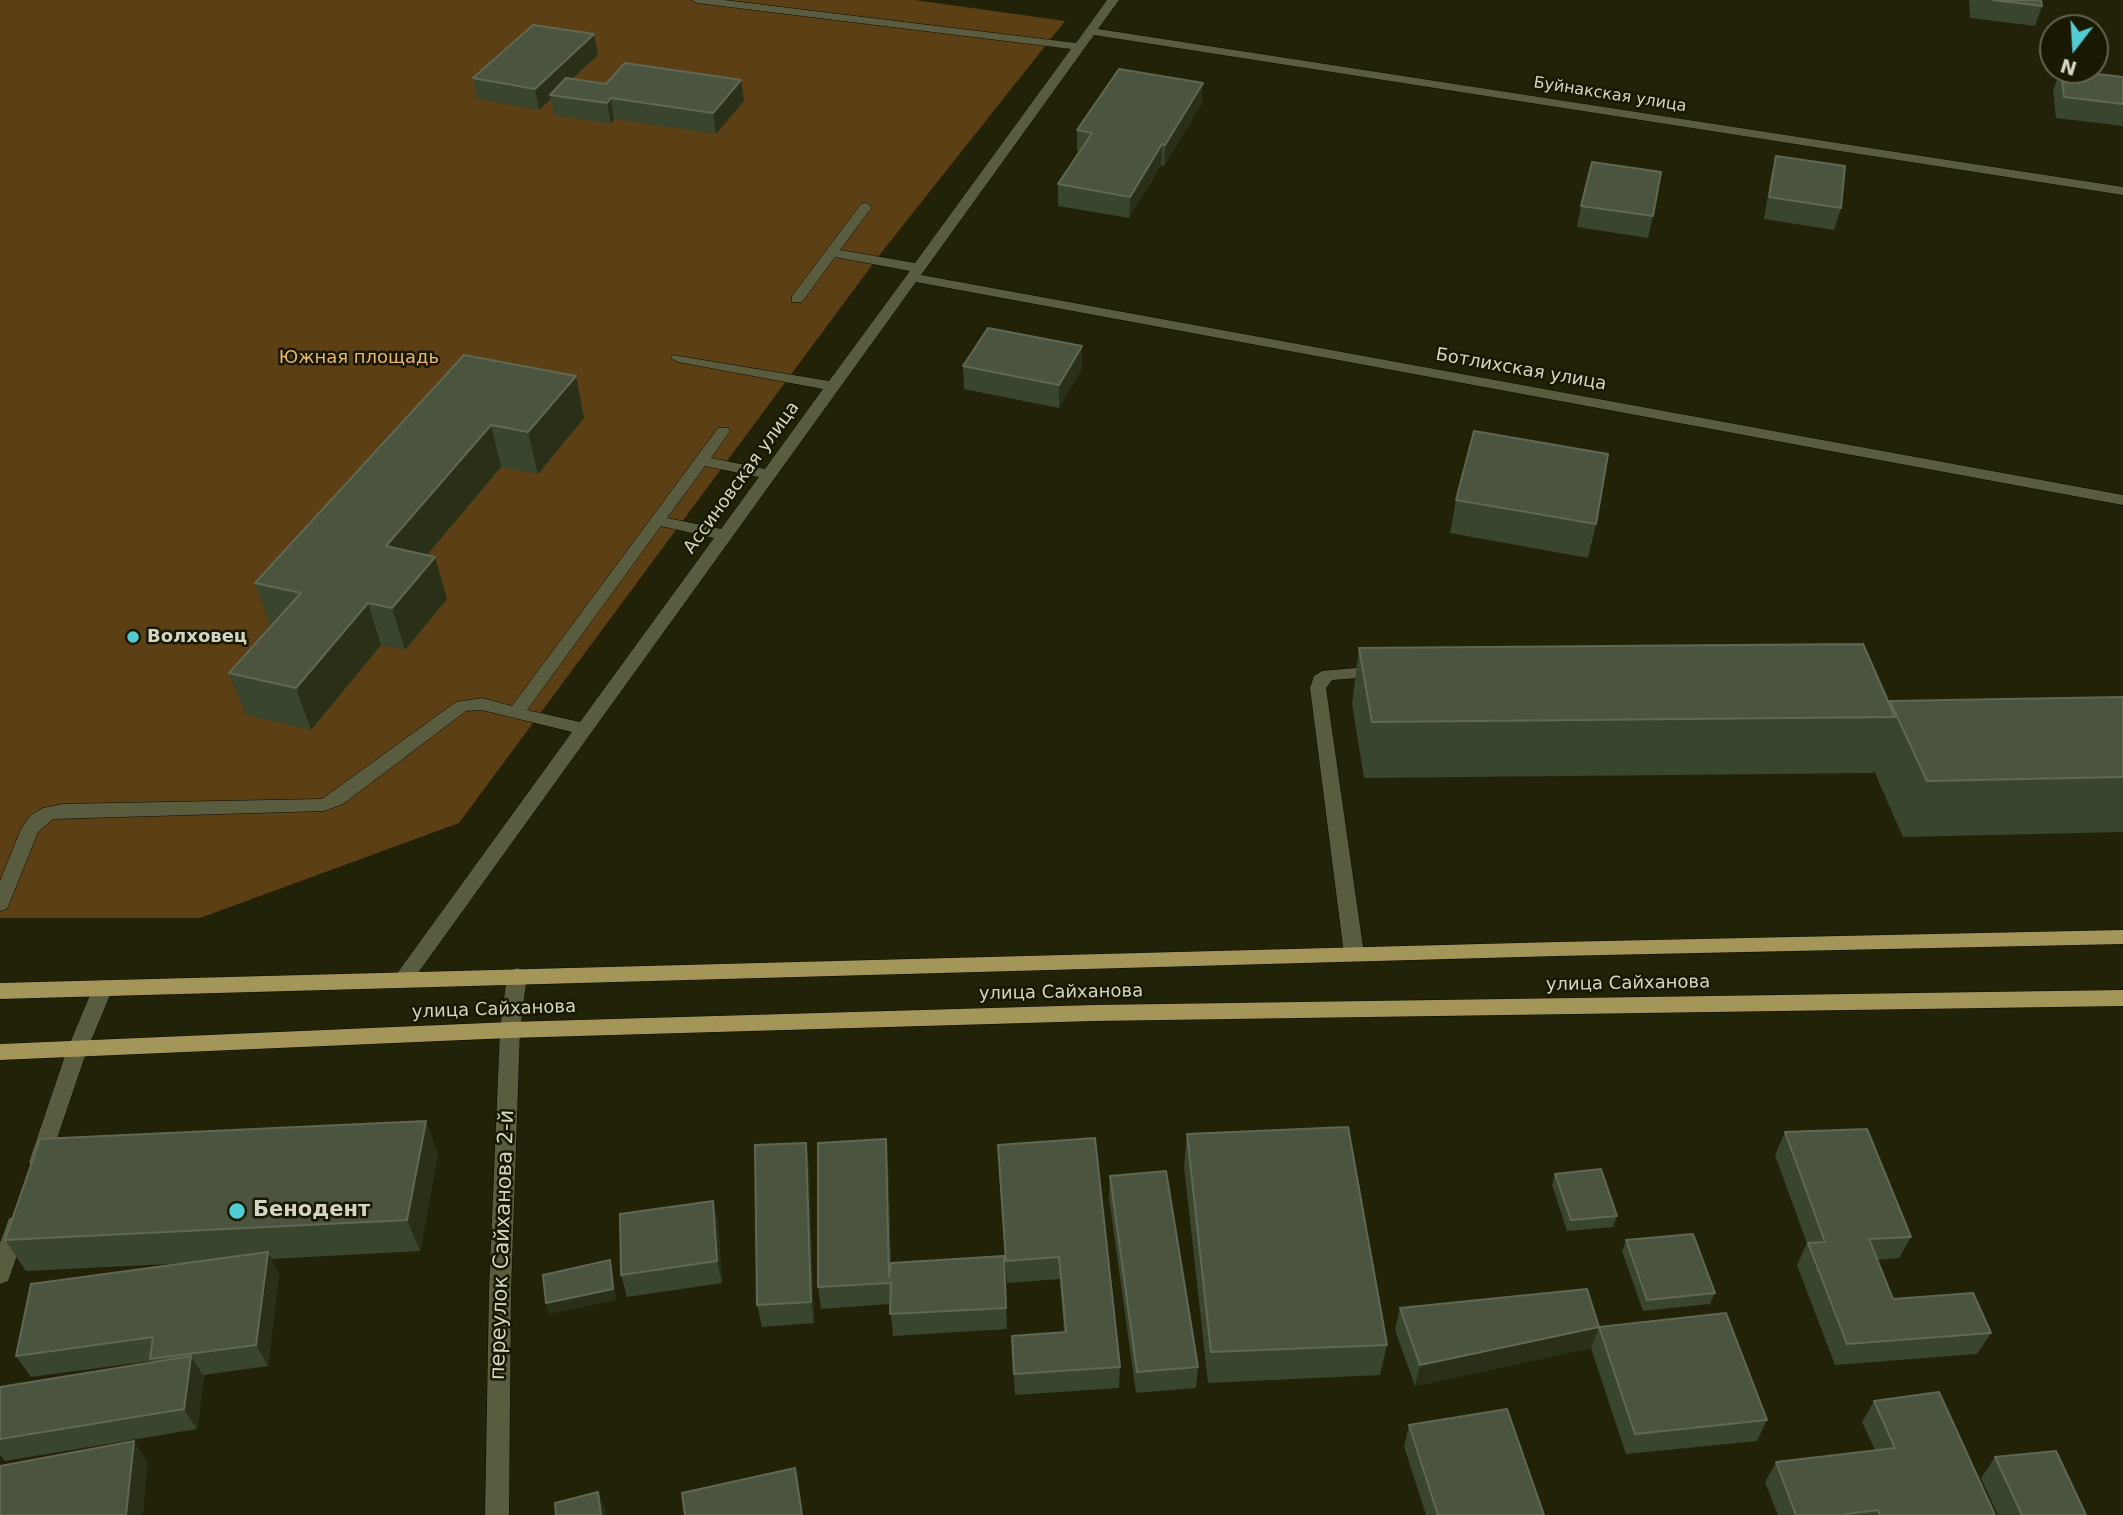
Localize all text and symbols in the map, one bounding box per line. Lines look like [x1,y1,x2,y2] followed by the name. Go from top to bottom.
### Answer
[2039,14,2109,84] north arrow
[2058,54,2079,80] text: N
[1532,73,1688,117] street label: Буйнакская улица
[1434,344,1608,396] street label: Ботлихская улица
[279,347,439,369] park label: Южная площадь
[680,398,804,558] street label: Ассиновская улица
[147,626,247,648] place label: Волховец
[125,629,141,645] marker: Волховец
[1546,972,1710,996] street label: улица Сайханова
[979,981,1143,1005] street label: улица Сайханова
[412,996,576,1024] street label: улица Сайханова
[486,1109,520,1381] street label: переулок Сайханова 2-й
[253,1198,370,1224] place label: Бенодент
[227,1201,247,1221] marker: Бенодент

